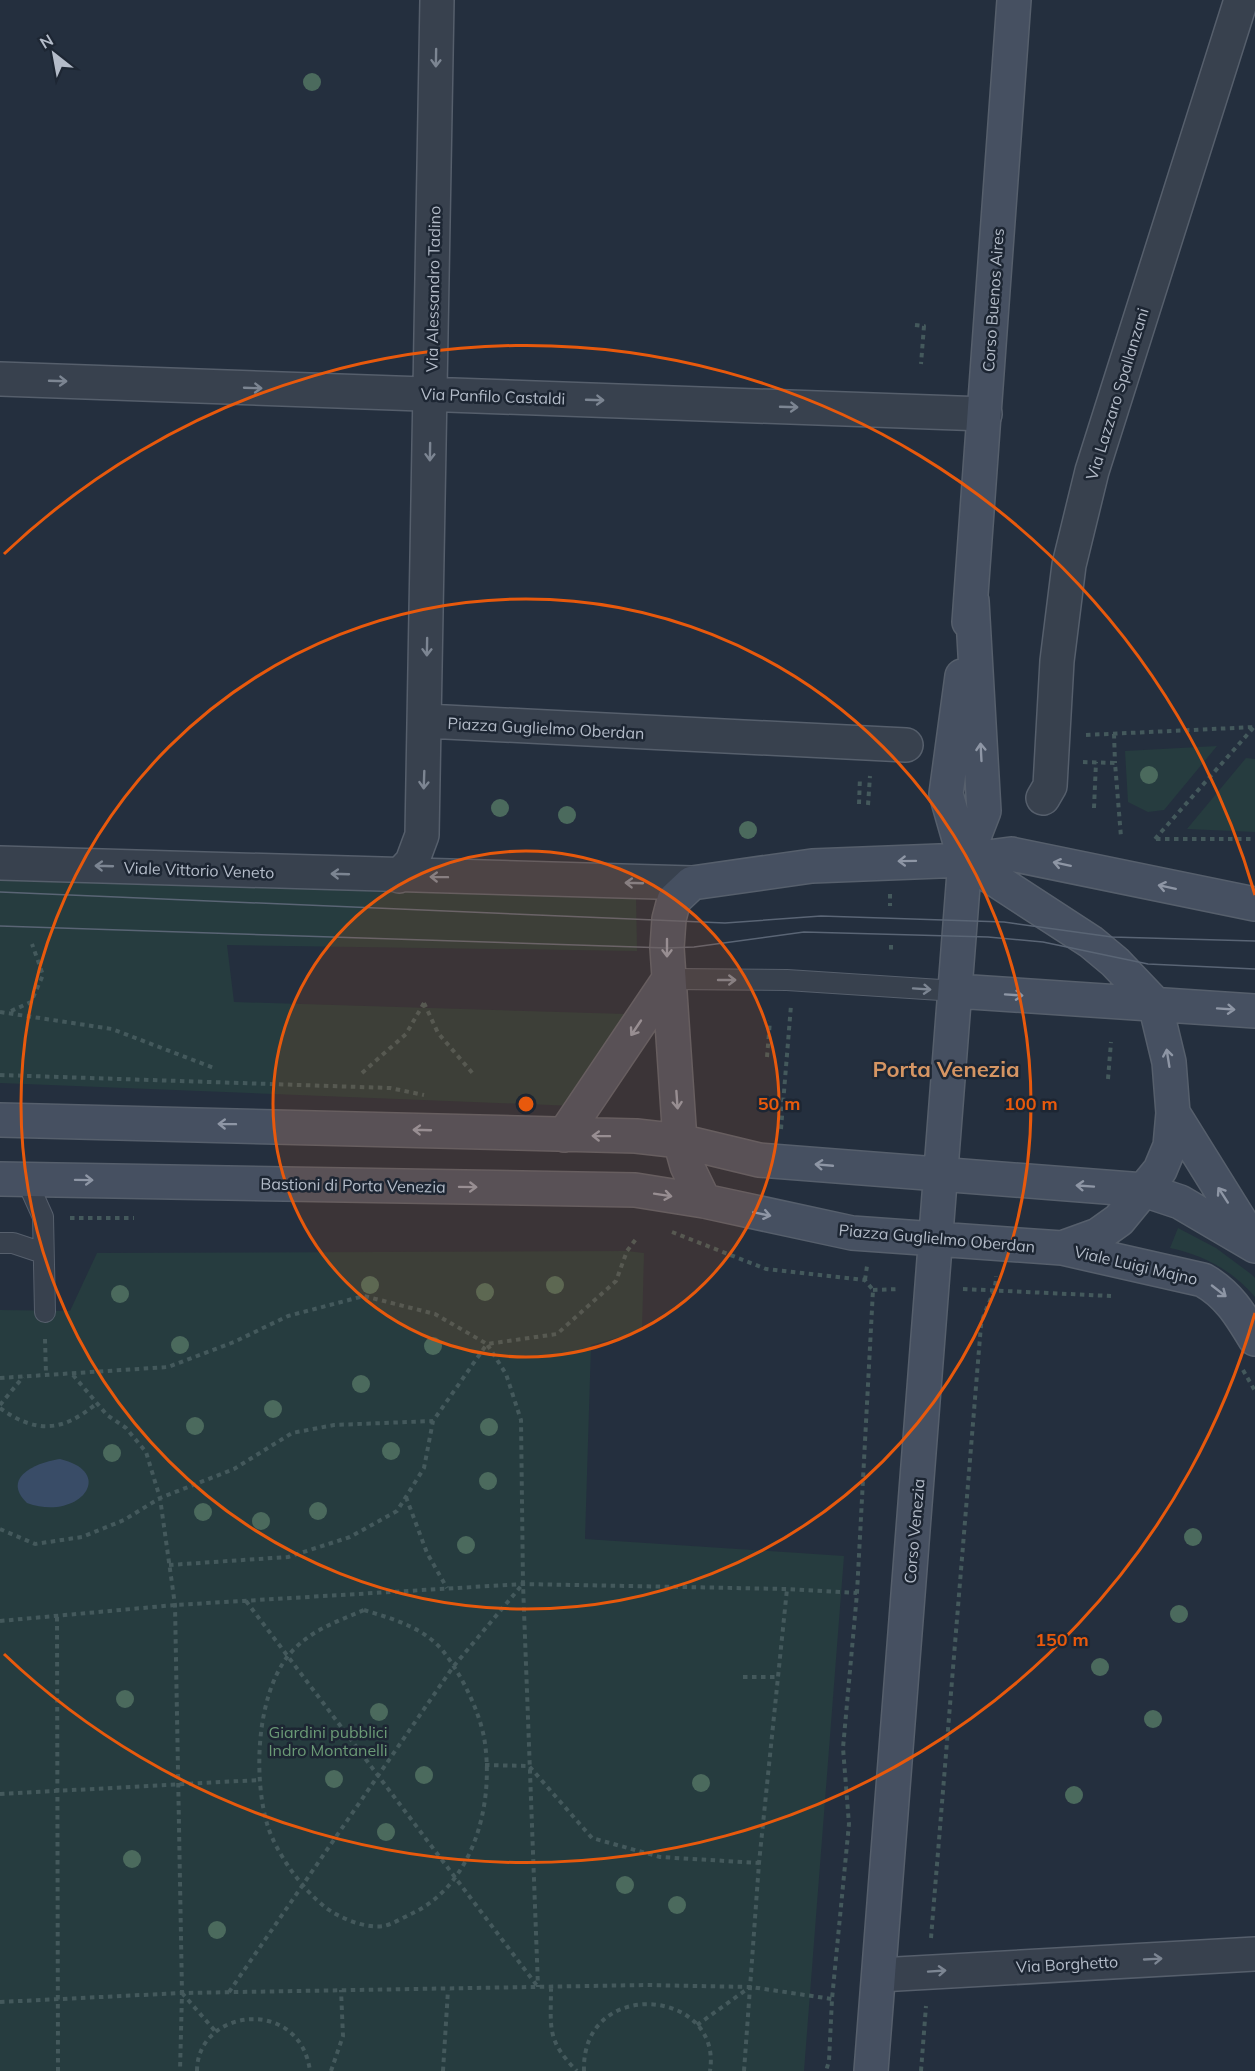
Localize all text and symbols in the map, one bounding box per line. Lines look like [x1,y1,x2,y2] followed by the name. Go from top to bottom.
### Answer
[24,24,84,84] north arrow
[36,29,57,53] text: N
[430,48,442,68] one-way arrow
[422,206,444,372] street label: Via Alessandro Tadino
[978,227,1008,372] street label: Corso Buenos Aires
[1081,305,1153,483] street label: Via Lazzaro Spallanzani
[48,375,68,387] one-way arrow
[243,382,263,394] one-way arrow
[420,383,566,409] street label: Via Panfilo Castaldi
[584,394,604,405] one-way arrow
[779,401,799,412] one-way arrow
[424,442,436,462] one-way arrow
[421,637,433,657] one-way arrow
[447,713,645,743] street label: Piazza Guglielmo Oberdan
[975,743,986,763] one-way arrow
[418,769,430,789] one-way arrow
[897,855,917,867] one-way arrow
[123,857,275,883] street label: Viale Vittorio Veneto
[1053,858,1073,869] one-way arrow
[94,861,114,872] one-way arrow
[331,869,351,880] one-way arrow
[429,872,449,883] one-way arrow
[624,877,644,888] one-way arrow
[1158,880,1177,892] one-way arrow
[661,937,673,957] one-way arrow
[717,974,737,985] one-way arrow
[911,984,931,995] one-way arrow
[1004,990,1024,1001] one-way arrow
[1215,1004,1235,1015] one-way arrow
[630,1019,642,1035] one-way arrow
[1163,1048,1174,1068] one-way arrow
[872,1055,1020,1083] district label: Porta Venezia
[672,1090,683,1110] one-way arrow
[758,1092,800,1115] text: 50 m
[1004,1092,1058,1115] text: 100 m
[516,1094,536,1114] centre of rings
[218,1118,238,1130] one-way arrow
[412,1124,432,1136] one-way arrow
[592,1130,612,1141] one-way arrow
[814,1160,834,1171] one-way arrow
[260,1173,446,1197] street label: Bastioni di Porta Venezia
[74,1175,94,1186] one-way arrow
[1076,1180,1096,1191] one-way arrow
[458,1181,478,1193] one-way arrow
[1217,1187,1229,1204] one-way arrow
[652,1189,672,1200] one-way arrow
[752,1208,771,1220] one-way arrow
[838,1219,1036,1257] street label: Piazza Guglielmo Oberdan
[1072,1241,1200,1289] street label: Viale Luigi Majno
[1210,1284,1226,1297] one-way arrow
[899,1478,929,1584] street label: Corso Venezia
[1035,1628,1089,1651] text: 150 m
[268,1722,388,1760] park label: Giardini pubblici Indro Montanelli
[1015,1951,1119,1977] street label: Via Borghetto
[1142,1954,1162,1965] one-way arrow
[926,1966,946,1977] one-way arrow

